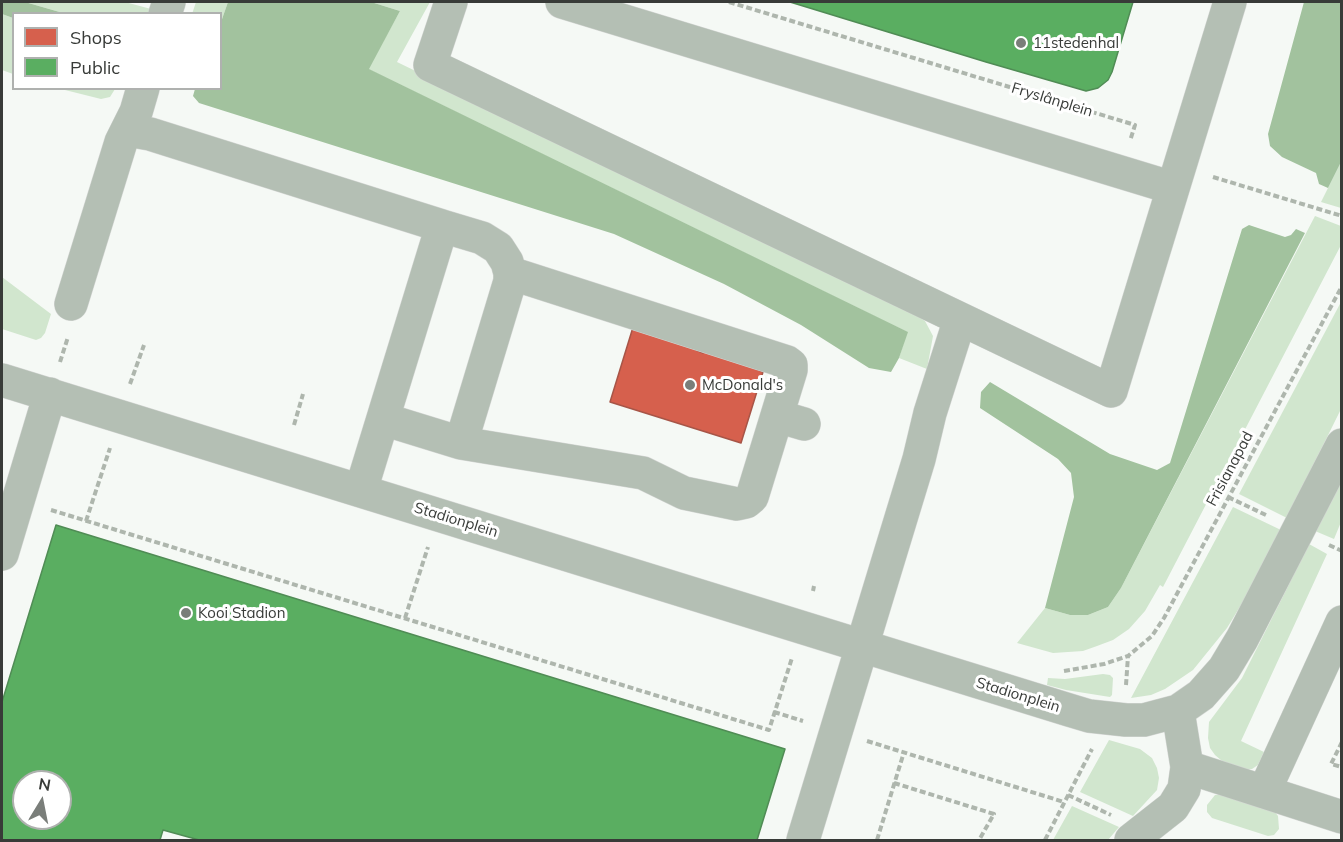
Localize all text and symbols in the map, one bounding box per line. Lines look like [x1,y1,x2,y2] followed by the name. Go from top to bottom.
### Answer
[12,12,222,90] legend
[70,26,122,49] text: Shops
[1033,34,1119,52] place label: 11stedenhal
[1014,36,1028,50] marker: 11stedenhal
[70,56,120,79] text: Public
[1009,79,1095,121] street label: Fryslânplein
[702,376,783,394] place label: McDonald's
[683,378,697,392] marker: McDonald's
[1203,429,1257,509] street label: Frisianapad
[412,499,500,541] street label: Stadionplein
[198,604,285,622] place label: Kooi Stadion
[179,606,193,620] marker: Kooi Stadion
[974,674,1062,716] street label: Stadionplein
[12,770,72,830] north arrow
[37,773,52,795] text: N

